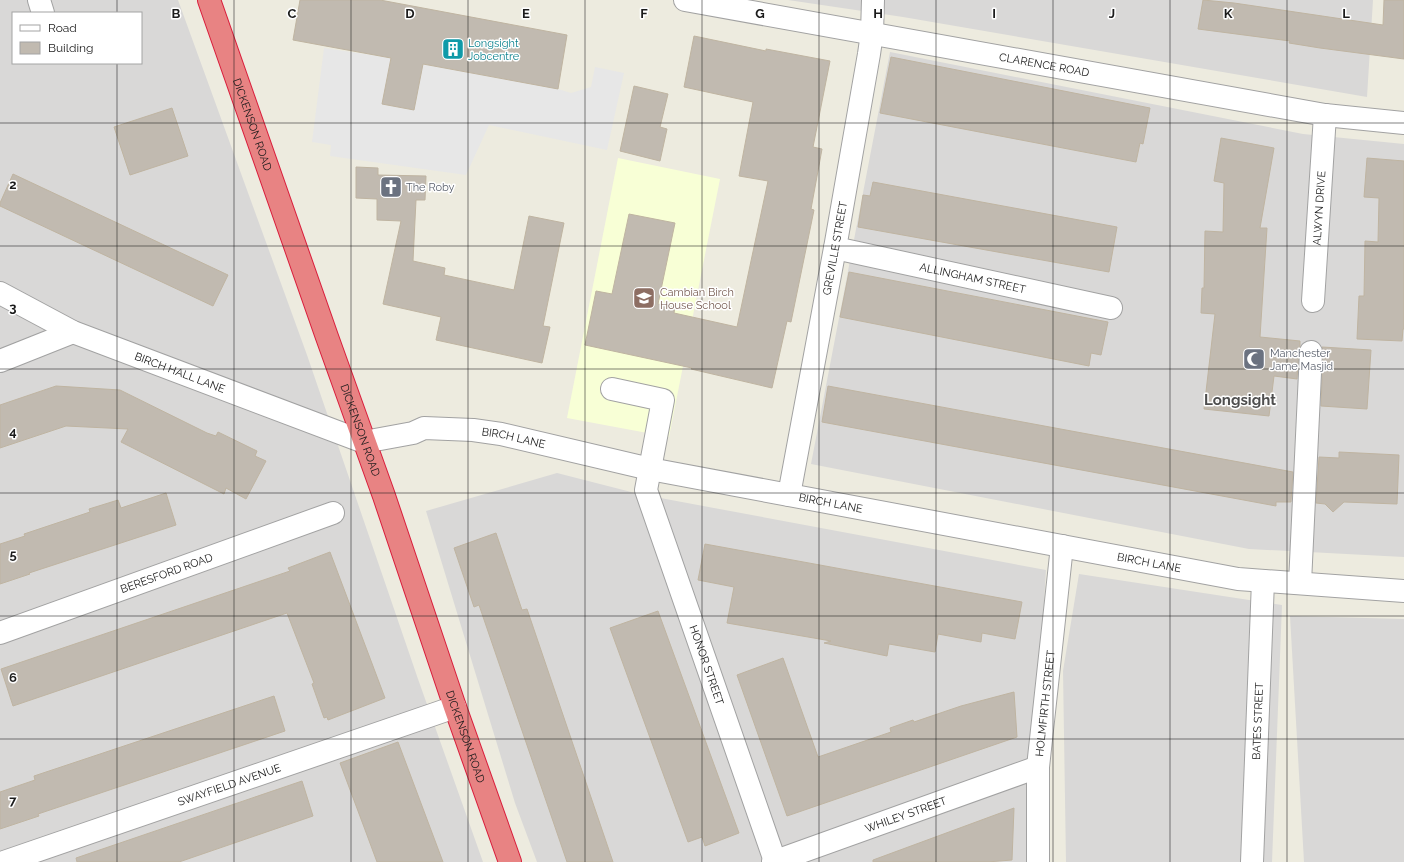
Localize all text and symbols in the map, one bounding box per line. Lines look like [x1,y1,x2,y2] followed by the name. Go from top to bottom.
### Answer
[172,6,181,21] text: B
[288,6,297,21] text: C
[405,6,415,21] text: D
[522,6,530,21] text: E
[640,6,648,21] text: F
[755,6,765,21] text: G
[873,6,883,21] text: H
[992,6,996,21] text: I
[1109,6,1115,21] text: J
[1224,6,1233,21] text: K
[1342,6,1350,21] text: L
[12,12,142,64] legend
[48,21,77,35] text: Road
[440,36,466,62] building icon: Longsight Jobcentre
[468,37,520,63] place label: Longsight Jobcentre
[48,41,94,55] text: Building
[998,50,1090,79] street label: CLARENCE ROAD
[230,77,275,173] street label: DICKENSON ROAD
[1310,170,1328,246] street label: ALWYN DRIVE
[378,174,404,200] church icon: The Roby
[9,177,17,192] text: 2
[406,181,455,194] place label: The Roby
[820,200,850,296] street label: GREVILLE STREET
[919,260,1027,296] street label: ALLINGHAM STREET
[631,285,657,311] school or university icon: Cambian Birch House School
[660,286,734,312] place label: Cambian Birch House School
[9,300,17,315] text: 3
[1241,346,1267,372] mosque icon: Manchester Jame Masjid
[1270,347,1333,373] place label: Manchester Jame Masjid
[133,349,227,395] street label: BIRCH HALL LANE
[338,382,383,478] street label: DICKENSON ROAD
[1204,391,1276,409] district label: Longsight
[9,424,17,439] text: 4
[481,425,547,451] street label: BIRCH LANE
[798,490,864,515] street label: BIRCH LANE
[9,547,17,562] text: 5
[118,550,215,596] street label: BERESFORD ROAD
[1116,550,1183,575] street label: BIRCH LANE
[687,623,727,707] street label: HONOR STREET
[1033,649,1057,757] street label: HOLMFIRTH STREET
[9,670,17,685] text: 6
[1250,682,1266,760] street label: BATES STREET
[443,689,488,785] street label: DICKENSON ROAD
[176,761,283,808] street label: SWAYFIELD AVENUE
[9,793,17,808] text: 7
[863,794,949,835] street label: WHILEY STREET

